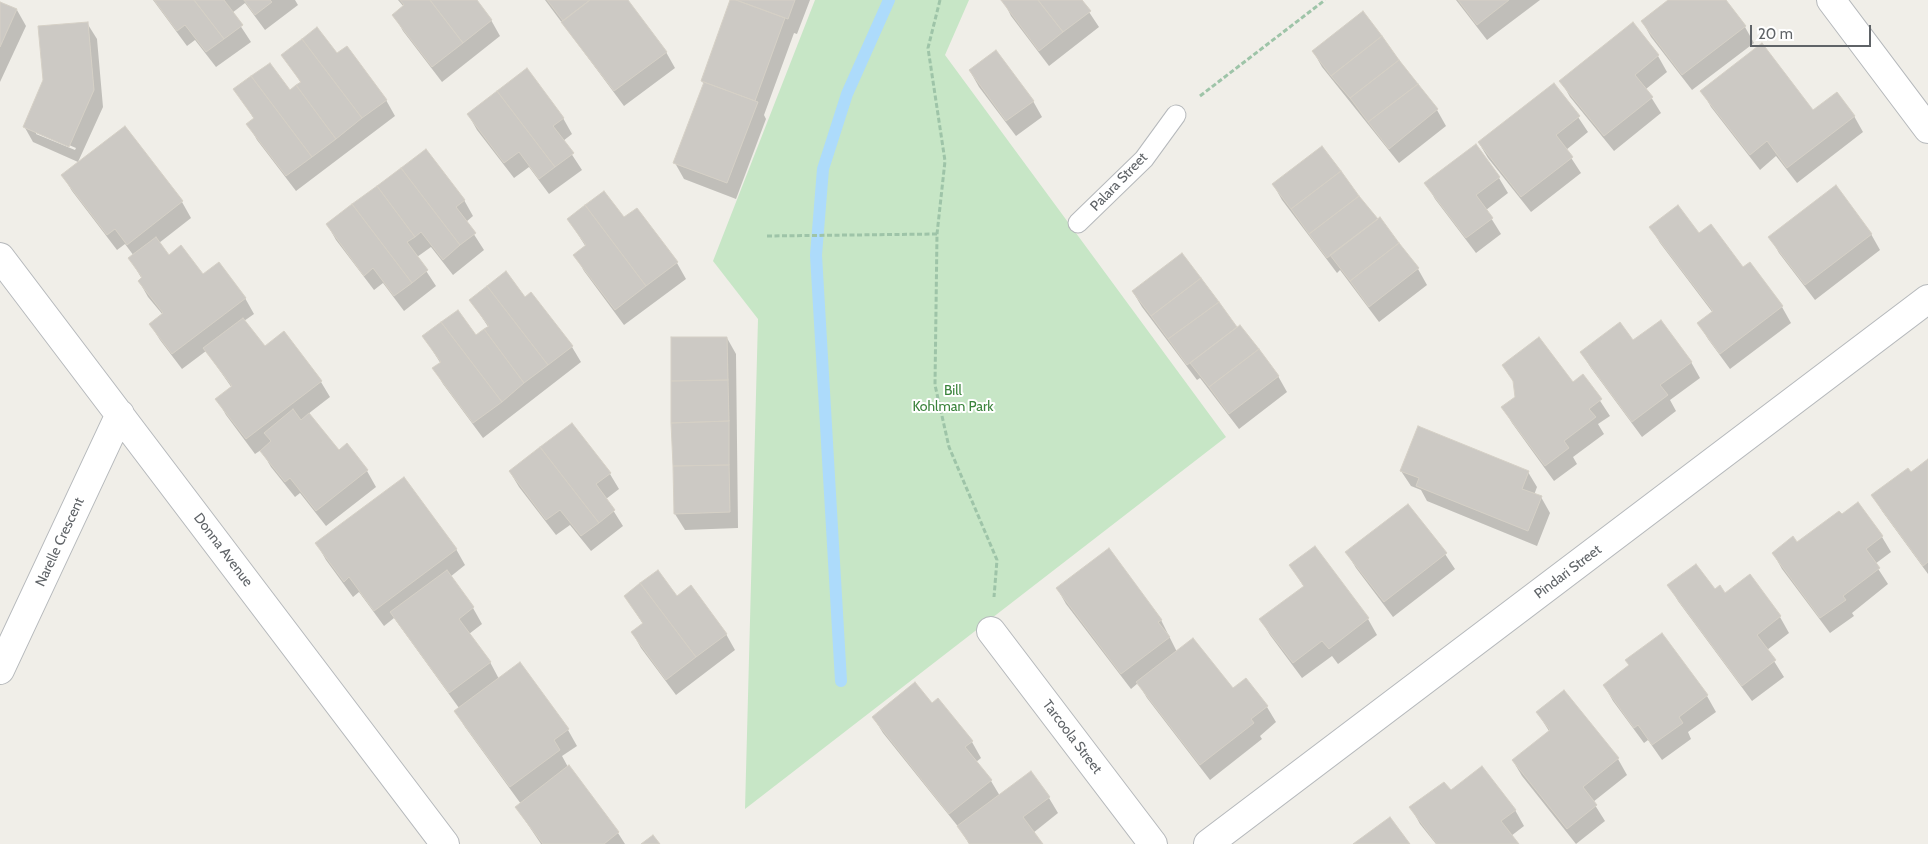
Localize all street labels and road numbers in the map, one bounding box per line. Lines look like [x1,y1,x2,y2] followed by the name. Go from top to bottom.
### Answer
[1087,149,1151,215] street label: Palara Street
[32,495,88,589] street label: Narelle Crescent
[190,510,256,590] street label: Donna Avenue
[1531,541,1605,603] street label: Pindari Street
[1039,697,1105,777] street label: Tarcoola Street

